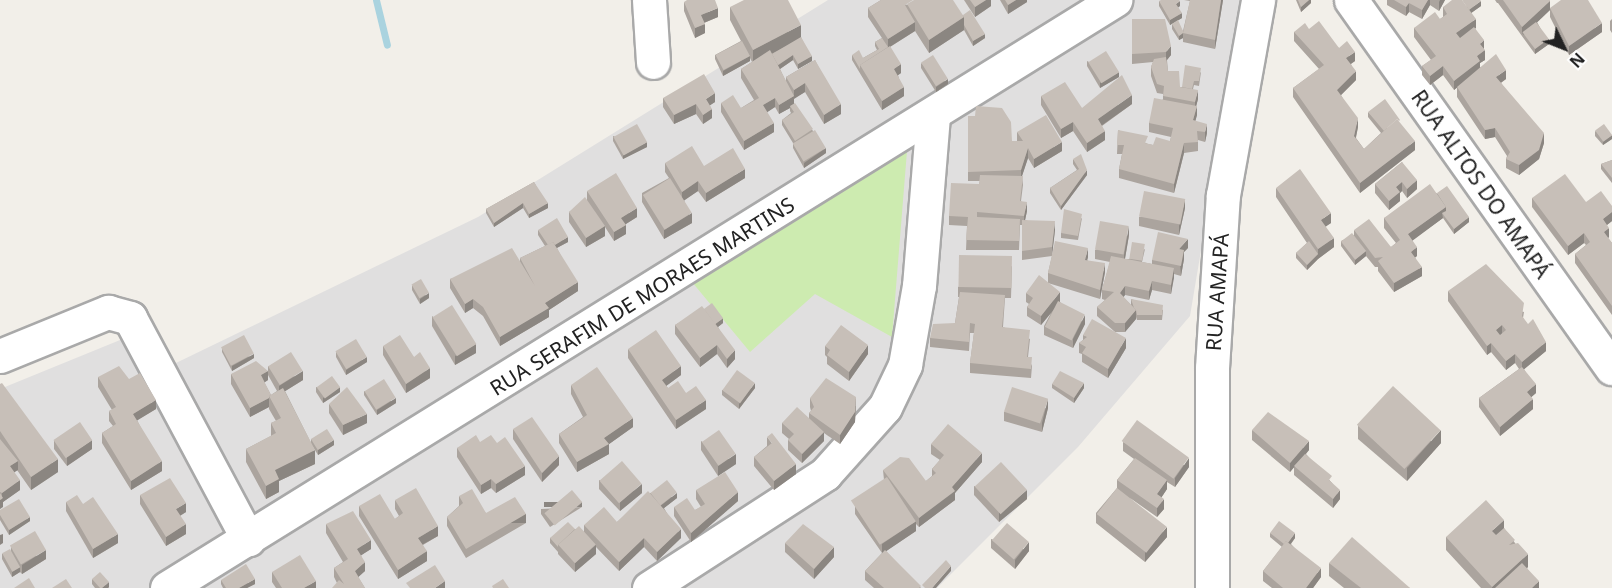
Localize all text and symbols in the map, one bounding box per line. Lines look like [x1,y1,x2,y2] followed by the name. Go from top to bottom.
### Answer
[1534,18,1594,78] north arrow
[1565,48,1590,73] text: N
[1406,85,1556,283] street label: RUA ALTOS DO AMAPÁ
[485,191,799,401] street label: RUA SERAFIM DE MORAES MARTINS
[1200,232,1234,352] street label: RUA AMAPÁ

